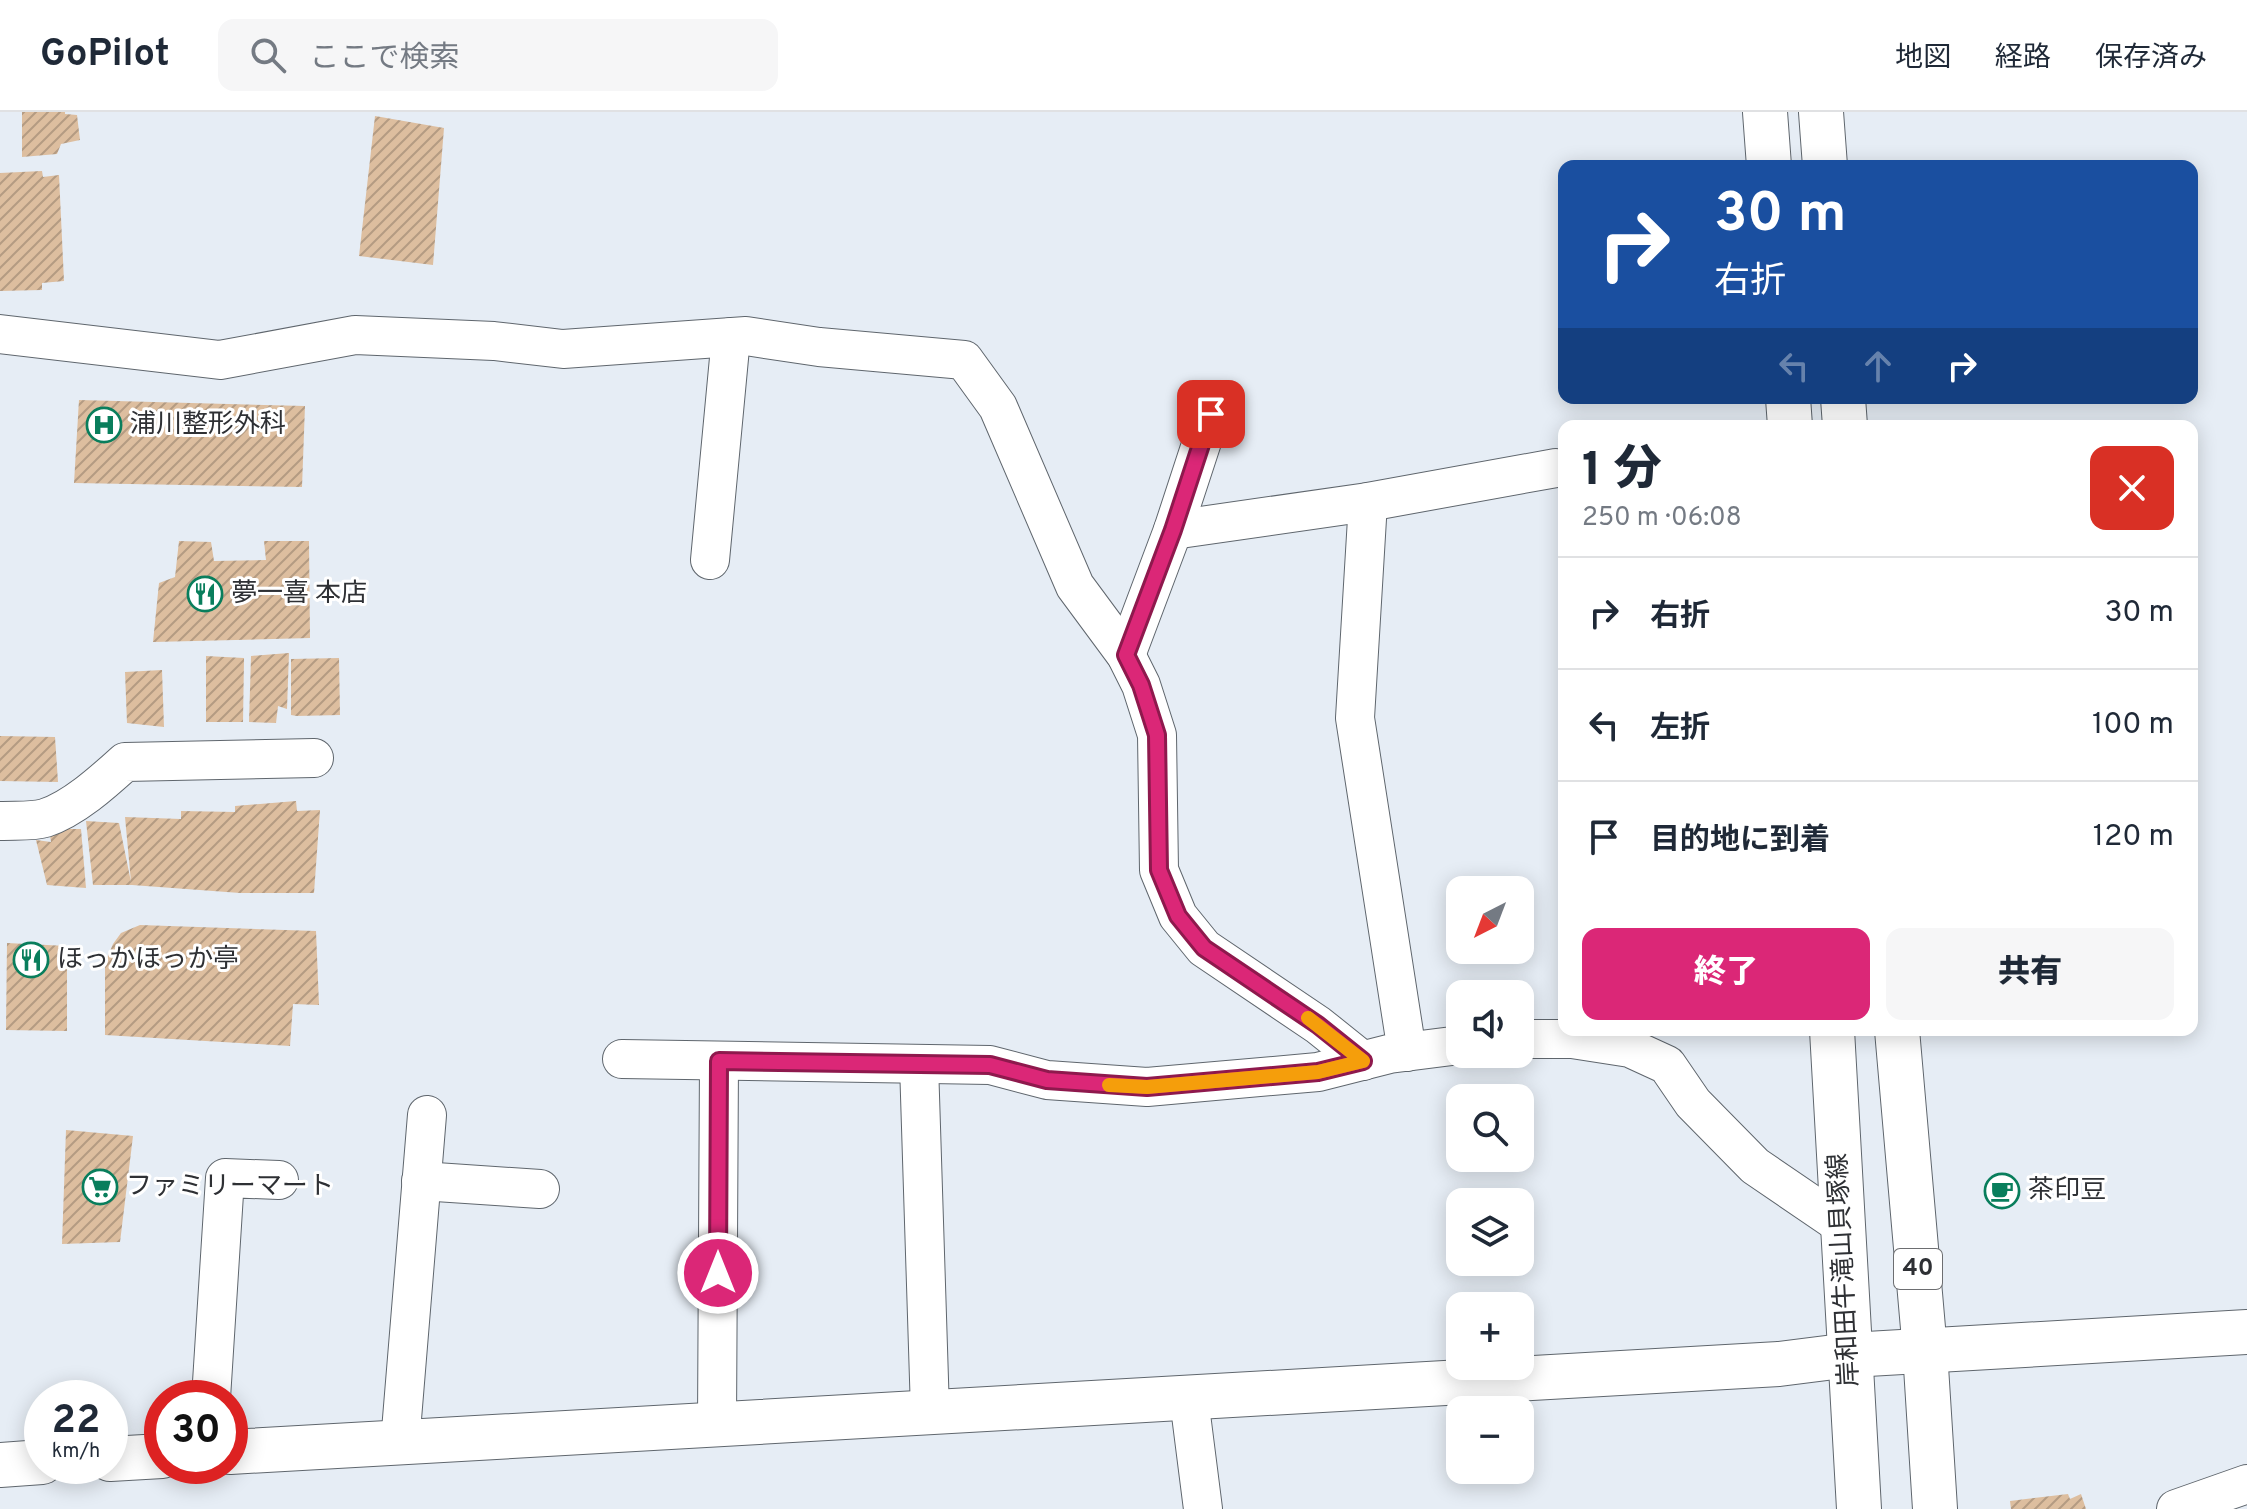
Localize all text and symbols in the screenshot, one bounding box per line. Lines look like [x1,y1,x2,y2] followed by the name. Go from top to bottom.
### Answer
[218,19,778,91] search box
[40,31,170,80] text: GoPilot
[246,33,290,77] icon: search
[310,41,460,78] text: ここで検索
[1895,41,1951,77] text: 地図
[1995,41,2051,77] text: 経路
[2095,41,2207,77] text: 保存済み
[1714,181,1847,251] text: 30 m
[1582,192,1686,296] icon: right
[1714,260,1786,306] text: 右折
[1772,344,1816,388] icon: left
[1856,344,1900,388] icon: ahead
[1940,344,1984,388] icon: right
[1177,380,1245,448] pin
[1189,392,1233,436] icon: arrive
[85,406,123,444] hospital icon: 浦川整形外科
[130,409,286,442] place label: 浦川整形外科
[1582,442,1662,502] text: 1 分
[2090,446,2174,530] button: close
[1582,502,1742,535] text: 250 m · 06:08
[186,575,224,613] restaurant icon: 夢一喜 本店
[231,578,367,611] place label: 夢一喜 本店
[1582,591,1626,635] icon: right
[2105,595,2174,632] text: 30 m
[1650,599,1710,636] text: 右折
[1582,703,1626,747] icon: left
[2092,707,2174,744] text: 100 m
[1650,711,1710,748] text: 左折
[1582,815,1626,859] icon: arrive
[2093,819,2174,856] text: 120 m
[1650,823,1830,860] text: 目的地に到着
[1446,876,1534,964] north arrow
[1446,876,1534,1484] map controls
[1582,928,1870,1020] button: 終了
[1886,928,2174,1020] button: 共有
[12,941,50,979] restaurant icon: ほっかほっか亭
[57,944,239,977] place label: ほっかほっか亭
[1446,980,1534,1068] button: sound
[1446,1084,1534,1172] button: search
[1822,1152,1868,1388] street label: 岸和田牛滝山貝塚線
[81,1168,119,1206] supermarket icon: ファミリーマート
[126,1171,334,1204] place label: ファミリーマート
[1983,1172,2021,1210] cafe icon: 茶印豆
[2028,1175,2106,1208] place label: 茶印豆
[1446,1188,1534,1276] button: layers
[676,1231,760,1315] position arrow
[1894,1249,1942,1289] road number: 40
[1446,1292,1534,1380] button: +
[144,1380,248,1484] speed limit sign: 30
[1446,1396,1534,1484] button: −
[52,1397,100,1447] text: 22
[52,1439,100,1465] text: km/h

